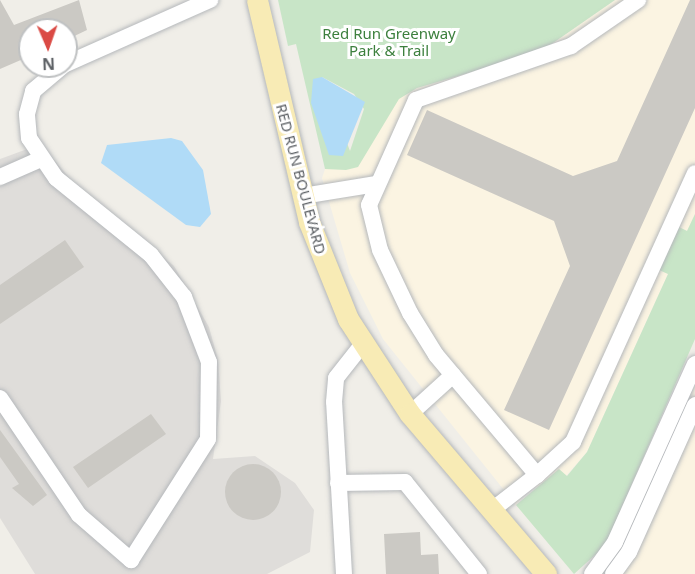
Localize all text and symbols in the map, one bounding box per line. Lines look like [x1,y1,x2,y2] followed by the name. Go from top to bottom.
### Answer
[18,18,78,78] north arrow
[322,24,456,59] park label: Red Run Greenway Park & Trail
[42,53,55,75] text: N
[272,102,330,256] street label: RED RUN BOULEVARD

